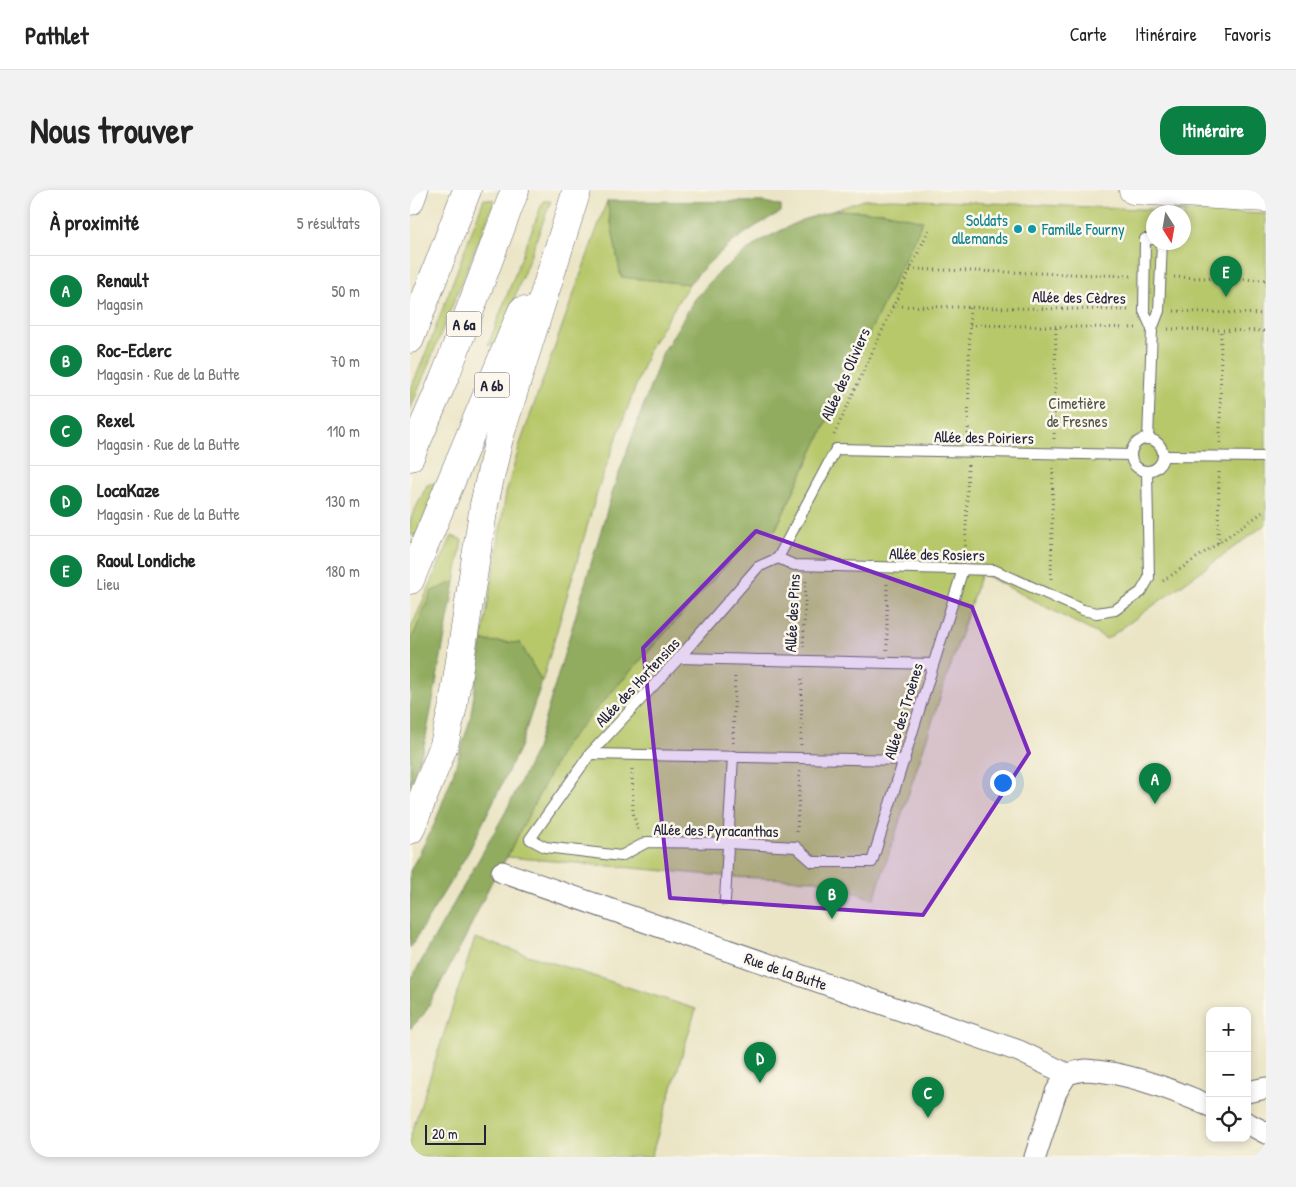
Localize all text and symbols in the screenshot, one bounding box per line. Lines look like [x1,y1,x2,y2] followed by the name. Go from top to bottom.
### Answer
[25,19,88,51] text: Pathlet
[1070,22,1107,47] text: Carte
[1135,22,1197,47] text: Itinéraire
[1225,22,1271,47] text: Favoris
[1160,106,1266,155] button: Itinéraire
[30,107,193,154] text: Nous trouver
[1146,205,1191,250] north arrow
[50,208,139,237] text: À proximité
[952,209,1008,249] place label: Soldats allemands
[297,212,360,234] text: 5 résultats
[1041,218,1125,240] place label: Famille Fourny
[1012,223,1024,235] marker: Soldats allemands
[1026,223,1038,235] marker: Famille Fourny
[1210,256,1242,297] pin: E
[97,267,148,293] text: Renault
[62,280,70,302] text: A
[332,280,360,302] text: 50 m
[1032,285,1126,309] street label: Allée des Cèdres
[97,293,143,315] text: Magasin
[446,312,482,336] road number: A 6a
[815,324,875,424] street label: Allée des Oliviers
[97,337,171,363] text: Roc-Eclerc
[62,350,70,372] text: B
[330,350,360,372] text: 70 m
[97,363,240,385] text: Magasin · Rue de la Butte
[474,372,510,398] road number: A 6b
[1047,392,1107,432] park label: Cimetière de Fresnes
[97,407,134,433] text: Rexel
[62,420,70,442] text: C
[327,420,360,442] text: 110 m
[934,425,1034,449] street label: Allée des Poiriers
[97,433,240,455] text: Magasin · Rue de la Butte
[97,477,160,503] text: LocaKaze
[62,490,70,512] text: D
[325,490,360,512] text: 130 m
[97,503,240,525] text: Magasin · Rue de la Butte
[889,542,985,566] street label: Allée des Rosiers
[97,547,196,573] text: Raoul Londiche
[62,560,70,582] text: E
[326,560,360,582] text: 180 m
[97,573,119,595] text: Lieu
[779,573,805,653] street label: Allée des Pins
[590,632,684,732] street label: Allée des Hortensias
[878,660,928,762] street label: Allée des Troènes
[1139,763,1171,804] pin: A
[990,770,1016,796] your location
[653,818,779,842] street label: Allée des Pyracanthas
[816,878,848,919] pin: B
[742,947,831,996] street label: Rue de la Butte
[1206,1007,1251,1142] map controls
[1206,1007,1251,1052] button: +
[744,1042,776,1083] pin: D
[1206,1052,1251,1097] button: −
[912,1077,944,1118] pin: C
[1206,1097,1251,1142] button: locate
[425,1122,486,1145] scale bar
[432,1124,458,1143] text: 20 m

